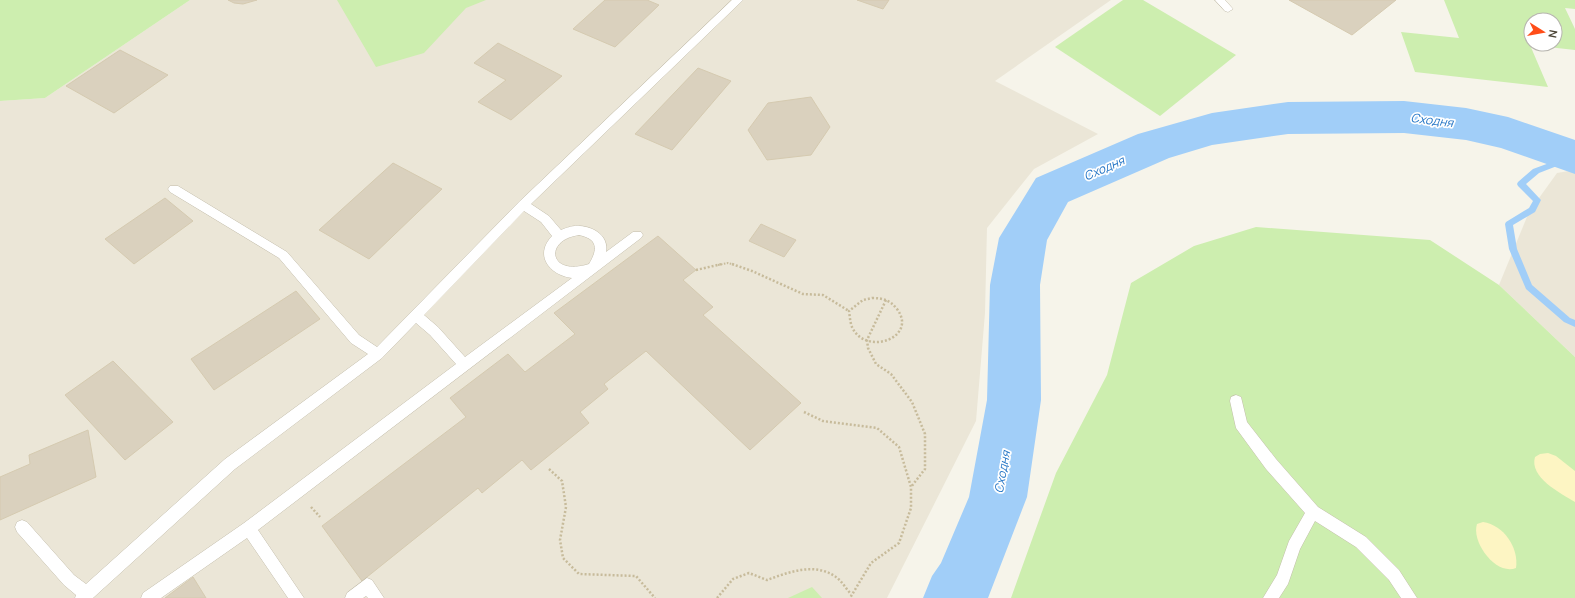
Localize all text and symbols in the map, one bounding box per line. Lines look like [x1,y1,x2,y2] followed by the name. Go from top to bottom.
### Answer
[1523,12,1563,52] north arrow
[1545,29,1561,39] text: N
[1410,109,1456,131] water label: Сходня
[1081,151,1128,184] water label: Сходня
[990,448,1014,494] water label: Сходня

